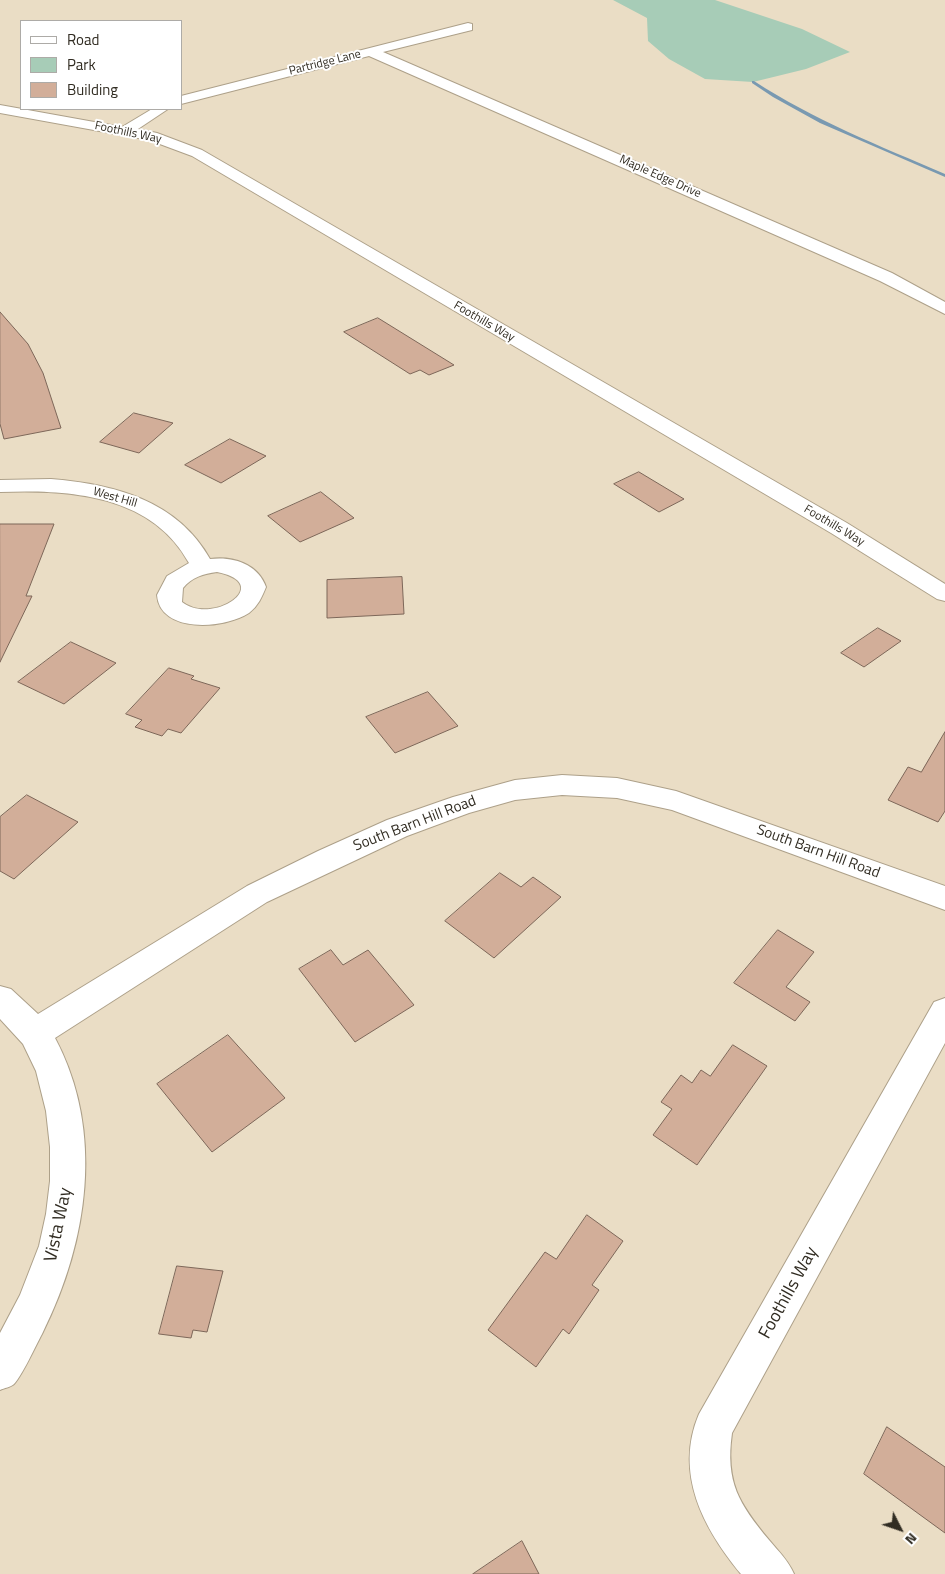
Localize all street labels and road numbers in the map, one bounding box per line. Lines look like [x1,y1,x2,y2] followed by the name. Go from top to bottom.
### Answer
[288,47,362,79] street label: Partridge Lane
[93,119,163,147] street label: Foothills Way
[617,153,703,201] street label: Maple Edge Drive
[451,299,517,345] street label: Foothills Way
[91,485,139,511] street label: West Hill
[801,502,867,550] street label: Foothills Way
[351,792,479,856] street label: South Barn Hill Road
[754,821,882,883] street label: South Barn Hill Road
[41,1186,77,1264] street label: Vista Way
[755,1243,823,1343] street label: Foothills Way

